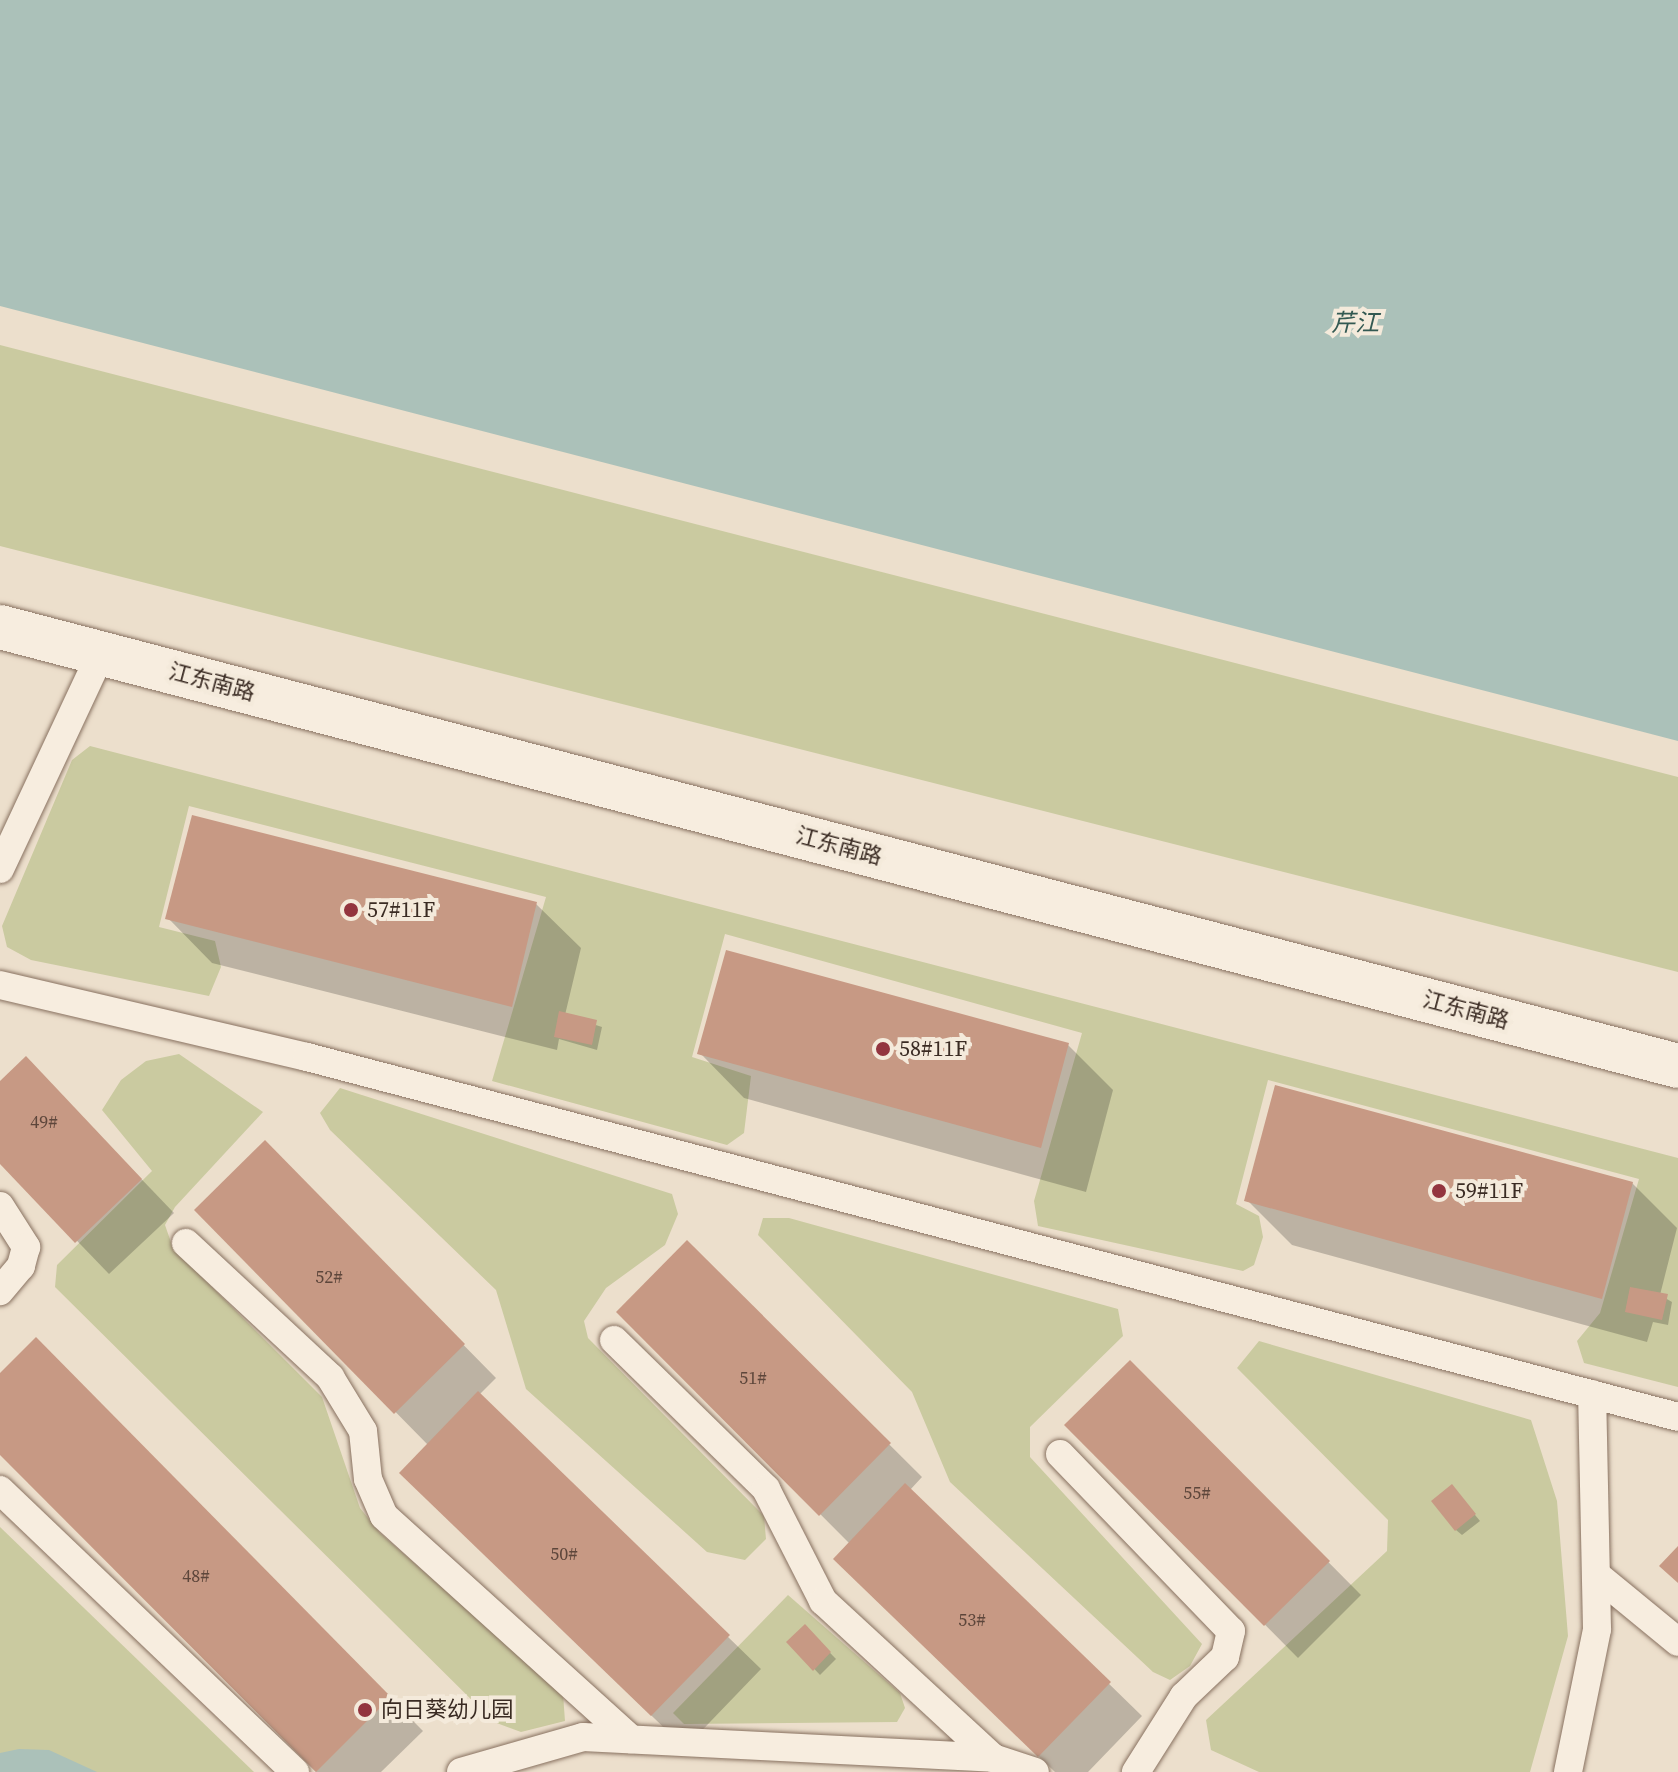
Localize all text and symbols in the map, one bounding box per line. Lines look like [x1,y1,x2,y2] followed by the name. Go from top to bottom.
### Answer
[1331,309,1379,337] water label: 芹江
[166,658,258,706] street label: 江东南路
[793,822,885,870] street label: 江东南路
[367,897,435,923] place label: 57#11F
[342,901,360,919] marker: 57#11F
[1420,986,1512,1034] street label: 江东南路
[899,1036,967,1062] place label: 58#11F
[874,1040,892,1058] marker: 58#11F
[30,1111,58,1133] house number: 49#
[1455,1178,1523,1204] place label: 59#11F
[1430,1182,1448,1200] marker: 59#11F
[315,1266,343,1288] house number: 52#
[739,1367,767,1389] house number: 51#
[1183,1482,1211,1504] house number: 55#
[550,1543,578,1565] house number: 50#
[182,1565,210,1587] house number: 48#
[958,1609,986,1631] house number: 53#
[381,1697,513,1723] place label: 向日葵幼儿园
[356,1701,374,1719] marker: 向日葵幼儿园

